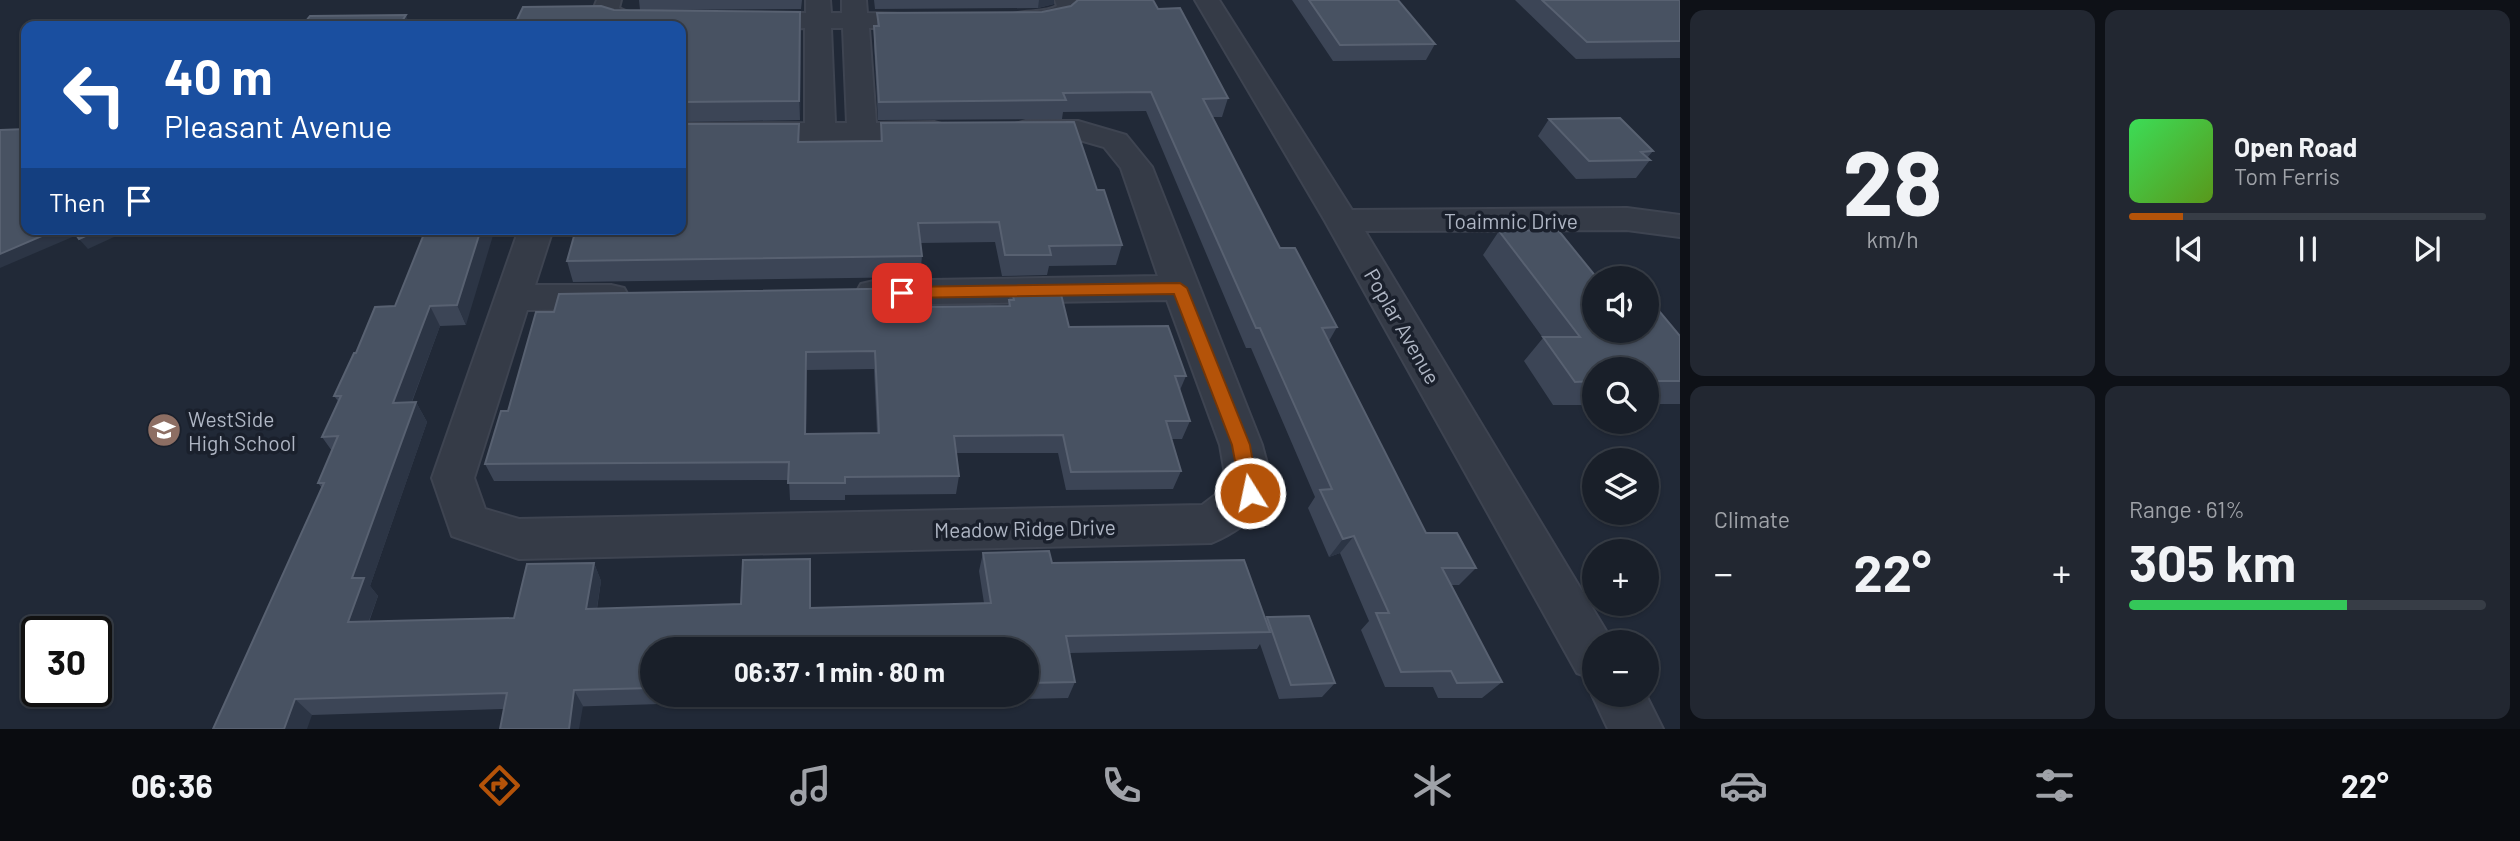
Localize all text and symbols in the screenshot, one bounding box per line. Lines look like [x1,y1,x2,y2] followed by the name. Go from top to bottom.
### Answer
[164,46,272,105] text: 40 m
[49,49,140,140] icon: left
[164,106,392,144] text: Pleasant Avenue
[1842,125,1943,234] text: 28
[2234,131,2357,162] text: Open Road
[2234,162,2340,190] text: Tom Ferris
[120,182,158,220] icon: arrive
[49,186,106,217] text: Then
[1444,208,1578,233] street label: Toaimnic Drive
[1866,225,1919,253] text: km/h
[2170,230,2208,268] icon: previous
[2289,230,2327,268] icon: pause
[2408,230,2446,268] icon: next
[872,263,932,323] pin
[1360,264,1446,388] street label: Poplar Avenue
[1582,266,1659,707] map controls
[1582,266,1659,343] button: sound
[883,274,921,312] icon: arrive
[1582,357,1659,434] button: search
[188,406,296,455] place label: WestSide High School
[145,411,183,449] school or university icon: WestSide High School
[1582,448,1659,525] button: layers
[1213,456,1287,530] position arrow
[2129,495,2245,523] text: Range · 61%
[1714,505,1790,533] text: Climate
[934,514,1116,542] street label: Meadow Ridge Drive
[2129,530,2296,592] text: 305 km
[1582,539,1659,616] button: +
[1854,540,1931,602] text: 22°
[1714,549,1733,595] text: −
[2052,549,2071,595] text: +
[21,616,112,707] speed limit sign: 30
[1582,630,1659,707] button: −
[734,656,945,687] text: 06:37 · 1 min · 80 m
[475,761,524,810] icon: directions
[786,761,835,810] icon: music
[1097,761,1146,810] icon: phone
[1408,761,1457,810] icon: climate
[1719,761,1768,810] icon: car
[2030,761,2079,810] icon: filters
[131,766,213,804] text: 06:36
[2341,766,2389,804] text: 22°

